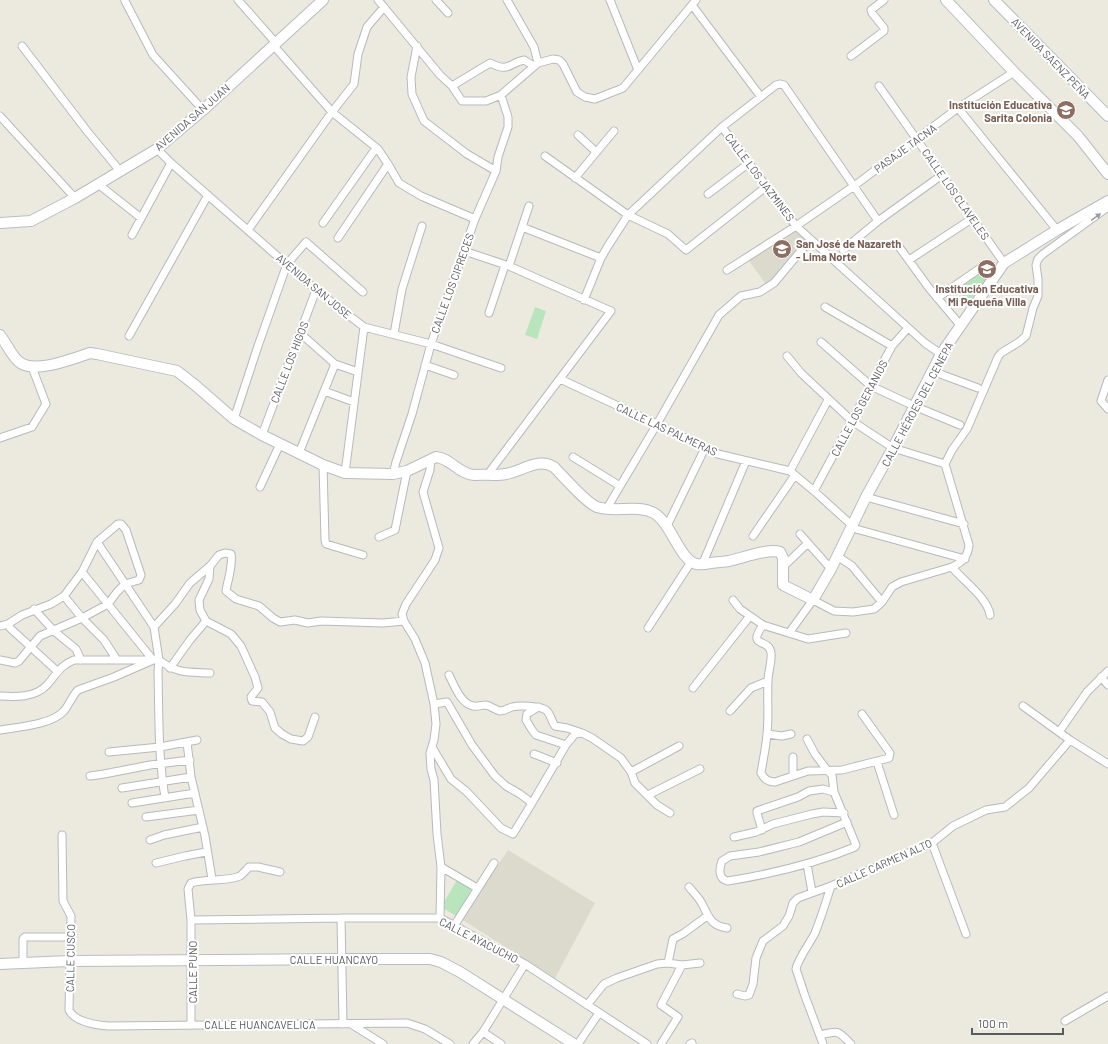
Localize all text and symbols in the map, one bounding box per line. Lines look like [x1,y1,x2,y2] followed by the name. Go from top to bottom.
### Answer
[1009,15,1093,101] street label: AVENIDA SAENZ PEÑA
[152,81,232,153] street label: AVENIDA SAN JUAN
[949,98,1052,124] place label: Institución Educativa Sarita Colonia
[1055,99,1077,121] school or university icon: Institución Educativa Sarita Colonia
[871,121,939,175] street label: PASAJE TACNA
[723,130,797,224] street label: CALLE LOS JAZMINES
[920,146,992,242] street label: CALLE LOS CLAVELES
[1090,213,1101,221] one-way arrow
[428,231,476,335] street label: CALLE LOS CIPRECES
[796,237,901,263] place label: San José de Nazareth - Lima Norte
[771,238,793,260] school or university icon: San José de Nazareth - Lima Norte
[274,251,354,321] street label: AVENIDA SAN JOSE
[976,258,998,280] school or university icon: Institución Educativa Mi Pequeña Villa
[935,282,1039,308] place label: Institución Educativa Mi Pequeña Villa
[267,319,311,405] street label: CALLE LOS HIGOS
[879,339,956,469] street label: CALLE HÉROES DEL CENEPA
[828,358,890,458] street label: CALLE LOS GERANIOS
[614,400,720,458] street label: CALLE LAS PALMERAS
[834,836,934,890] street label: CALLE CARMEN ALTO
[437,914,521,966] street label: CALLE AYACUCHO
[63,924,77,992] street label: CALLE CUSCO
[186,941,199,1003] street label: CALLE PUNO
[290,953,378,966] street label: CALLE HUANCAYO
[972,1010,1063,1036] scale bar
[978,1016,1008,1030] text: 100 m
[204,1018,316,1031] street label: CALLE HUANCAVELICA

